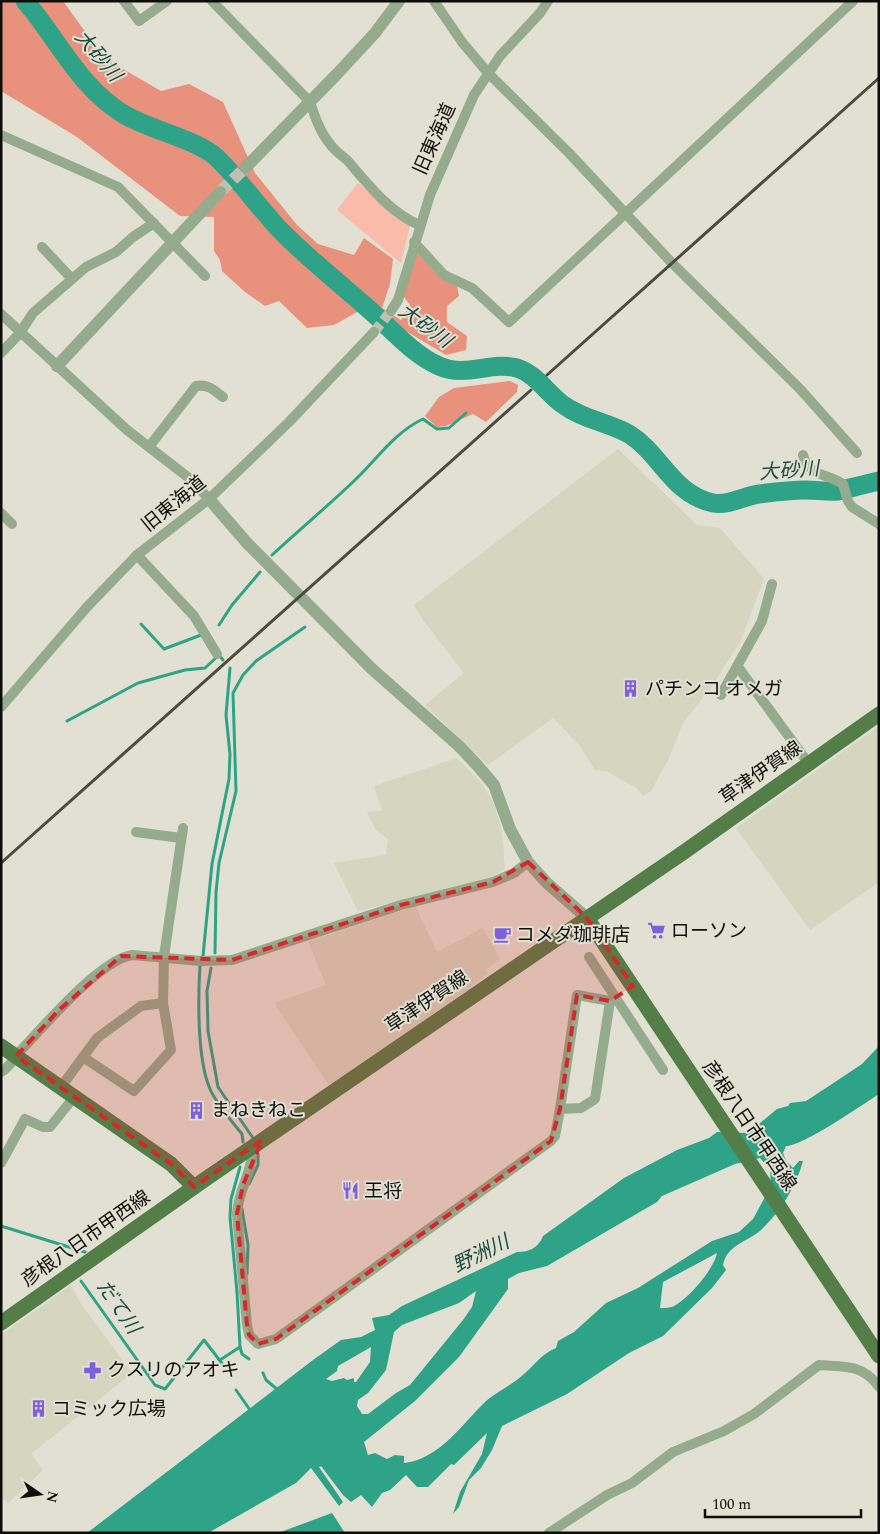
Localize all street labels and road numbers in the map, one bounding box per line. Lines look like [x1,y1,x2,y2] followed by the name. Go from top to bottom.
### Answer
[406,98,464,180] street label: 旧東海道
[135,469,213,539] street label: 旧東海道
[714,734,808,812] street label: 草津伊賀線
[380,963,474,1041] street label: 草津伊賀線
[694,1055,804,1197] street label: 彦根八日市甲西線
[15,1184,157,1294] street label: 彦根八日市甲西線

